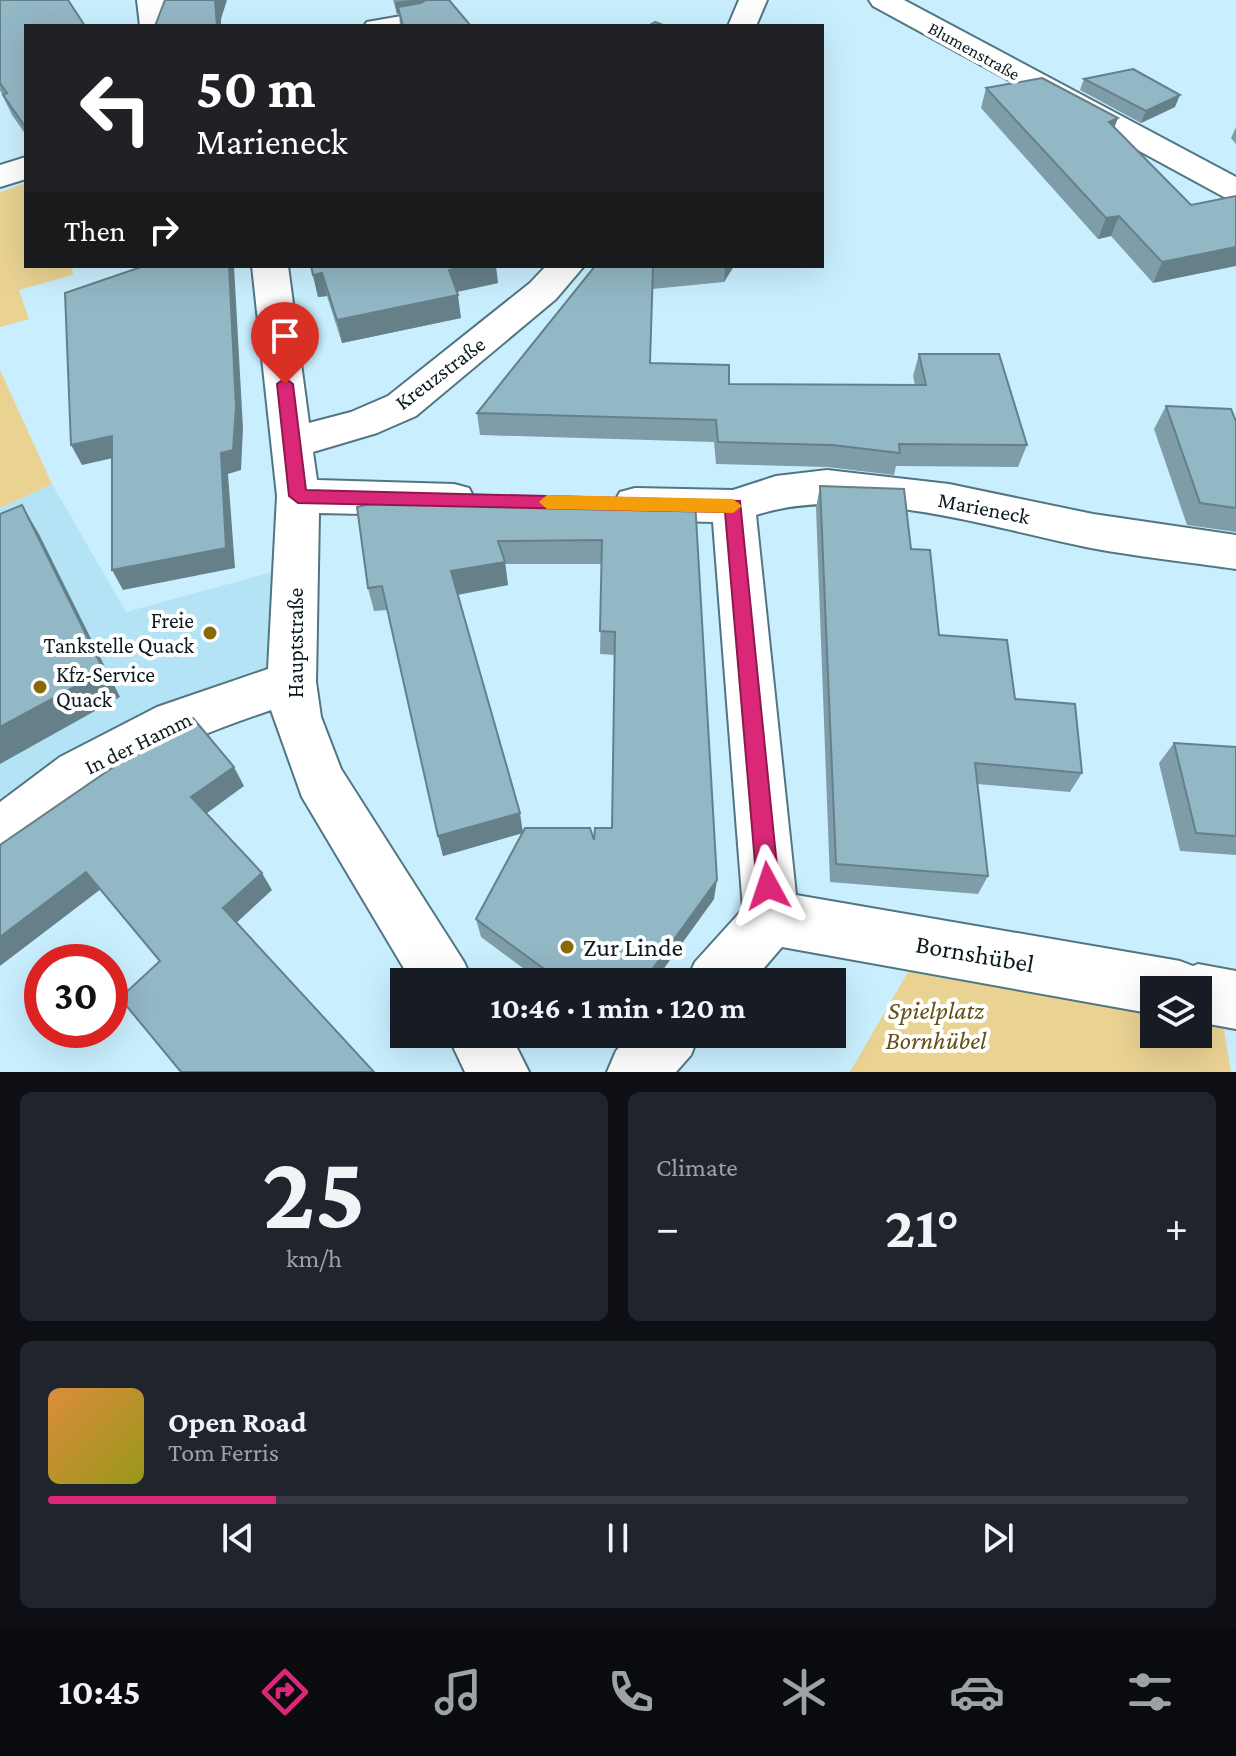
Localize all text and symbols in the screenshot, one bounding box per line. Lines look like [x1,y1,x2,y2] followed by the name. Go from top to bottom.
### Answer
[925,18,1023,84] street label: Blumenstraße
[64,56,168,160] icon: left
[196,57,316,119] text: 50 m
[196,122,348,162] text: Marieneck
[142,208,186,252] icon: right
[64,214,126,247] text: Then
[251,302,319,384] pin
[263,314,307,358] icon: arrive
[390,331,490,415] street label: Kreuzstraße
[936,487,1032,529] street label: Marieneck
[283,588,308,698] street label: Hauptstraße
[43,608,194,658] place label: Freie Tankstelle Quack
[201,624,219,642] marker: Freie Tankstelle Quack
[56,662,155,712] place label: Kfz-Service Quack
[31,678,49,696] marker: Kfz-Service Quack
[80,706,196,780] street label: In der Hamm
[726,844,810,928] position arrow
[913,929,1037,979] street label: Bornshübel
[583,933,683,962] place label: Zur Linde
[558,938,576,956] marker: Zur Linde
[24,944,128,1048] speed limit sign: 30
[1140,976,1212,1048] map controls
[1140,976,1212,1048] button: layers
[490,991,746,1024] text: 10:46 · 1 min · 120 m
[886,996,987,1055] park label: Spielplatz Bornhübel
[262,1134,366,1249] text: 25
[656,1153,738,1182] text: Climate
[885,1193,959,1260] text: 21°
[656,1203,679,1251] text: −
[1165,1203,1188,1251] text: +
[286,1244,342,1273] text: km/h
[168,1405,307,1438] text: Open Road
[168,1438,279,1467] text: Tom Ferris
[216,1516,260,1560] icon: previous
[596,1516,640,1560] icon: pause
[976,1516,1020,1560] icon: next
[257,1664,313,1720] icon: directions
[430,1664,486,1720] icon: music
[603,1664,659,1720] icon: phone
[776,1664,832,1720] icon: climate
[949,1664,1005,1720] icon: car
[1122,1664,1178,1720] icon: filters
[58,1672,141,1712] text: 10:45

